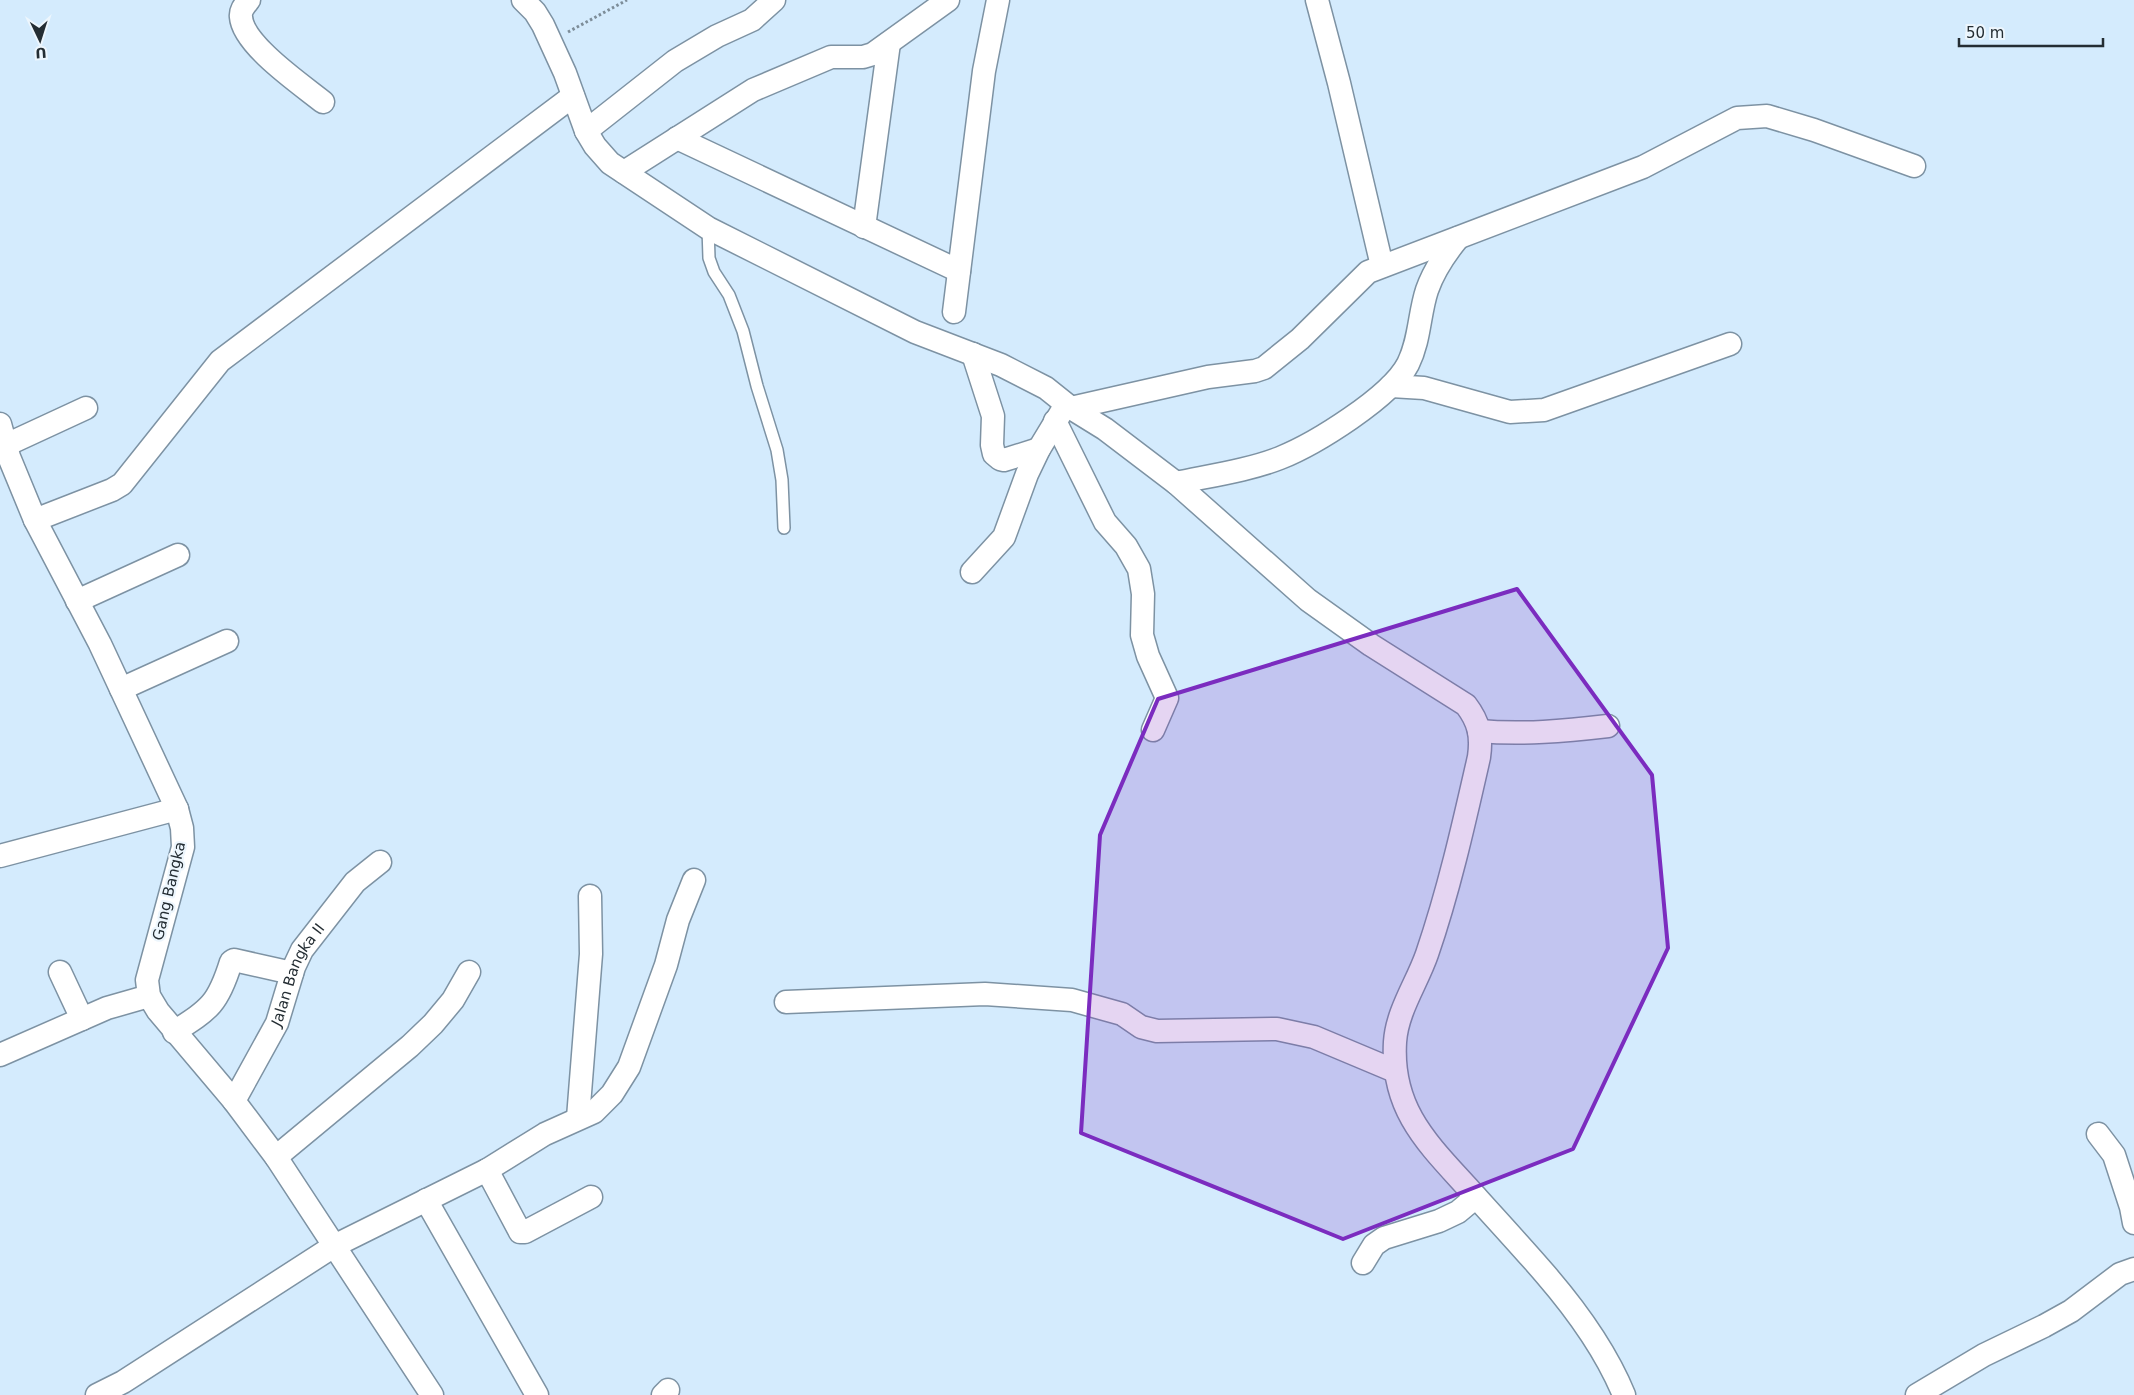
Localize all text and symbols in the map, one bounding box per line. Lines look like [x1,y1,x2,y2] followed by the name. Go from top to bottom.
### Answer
[15,15,65,65] north arrow
[1959,15,2103,47] scale bar
[1966,24,2004,42] text: 50 m
[35,45,47,61] text: U
[149,840,189,942] street label: Gang Bangka
[267,920,328,1031] street label: Jalan Bangka II

